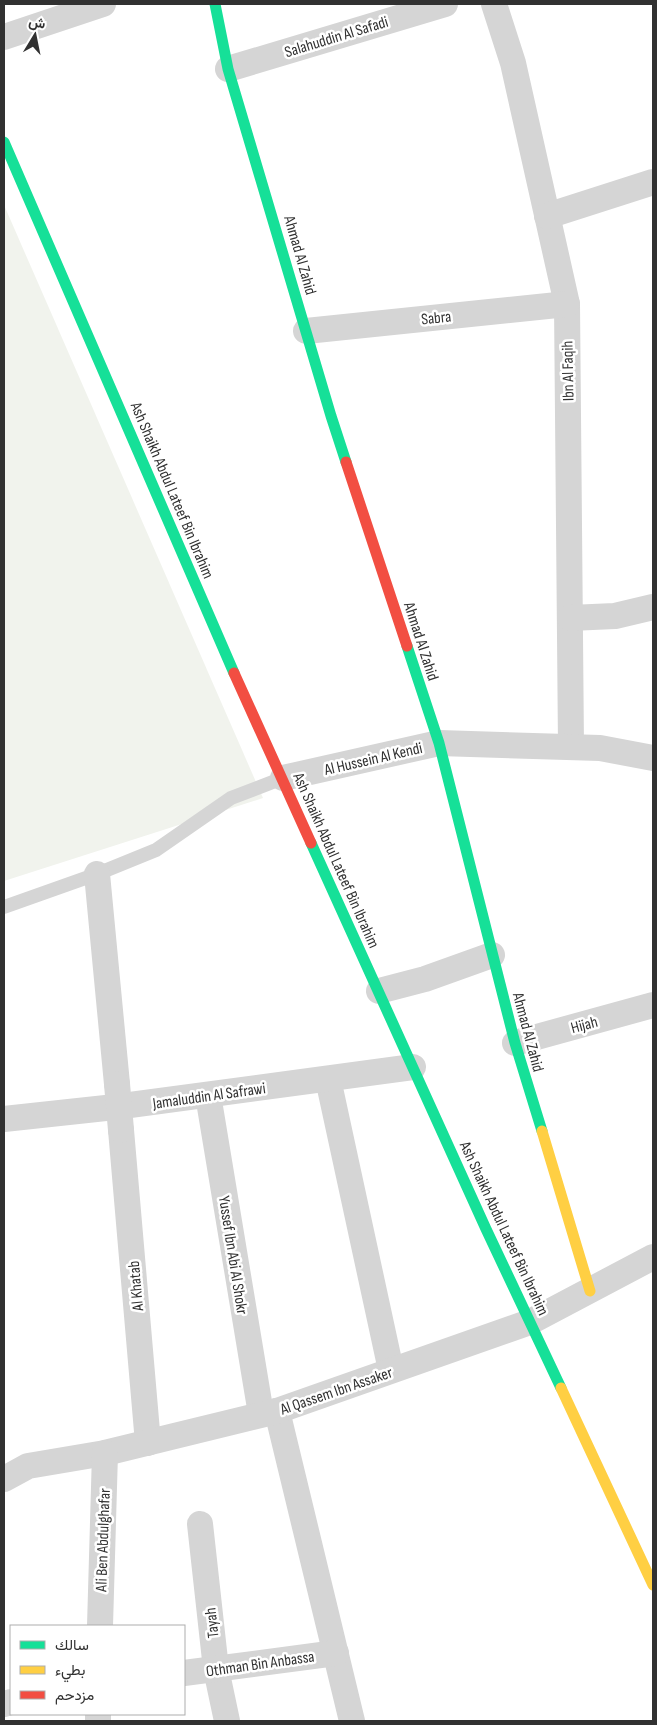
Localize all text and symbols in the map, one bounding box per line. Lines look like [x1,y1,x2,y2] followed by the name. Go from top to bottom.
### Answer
[10,10,60,60] north arrow
[27,13,47,33] text: ش
[282,13,391,62] street label: Salahuddin Al Safadi
[279,213,320,297] street label: Ahmad Al Zahid
[420,307,452,330] street label: Sabra
[558,341,579,401] street label: Ibn Al Faqih
[125,399,217,582] street label: Ash Shaikh Abdul Lateef Bin Ibrahim
[399,599,442,683] street label: Ahmad Al Zahid
[322,739,424,780] street label: Al Hussein Al Kendi
[288,769,383,951] street label: Ash Shaikh Abdul Lateef Bin Ibrahim
[508,990,547,1074] street label: Ahmad Al Zahid
[569,1013,600,1038] street label: Hijah
[151,1079,267,1114] street label: Jamaluddin Al Safrawi
[455,1138,552,1319] street label: Ash Shaikh Abdul Lateef Bin Ibrahim
[214,1195,251,1316] street label: Yussef Ibn Abi Al Shokr
[125,1260,148,1313] street label: Al Khatab
[277,1363,396,1420] street label: Al Qassem Ibn Assaker
[92,1488,115,1593] street label: Ali Ben Abdulghafar
[201,1607,224,1639] street label: Tayah
[10,1625,185,1715] legend
[55,1636,89,1655] text: سالك
[205,1647,316,1681] street label: Othman Bin Anbassa
[55,1661,85,1683] text: بطيء
[55,1686,94,1705] text: مزدحم

